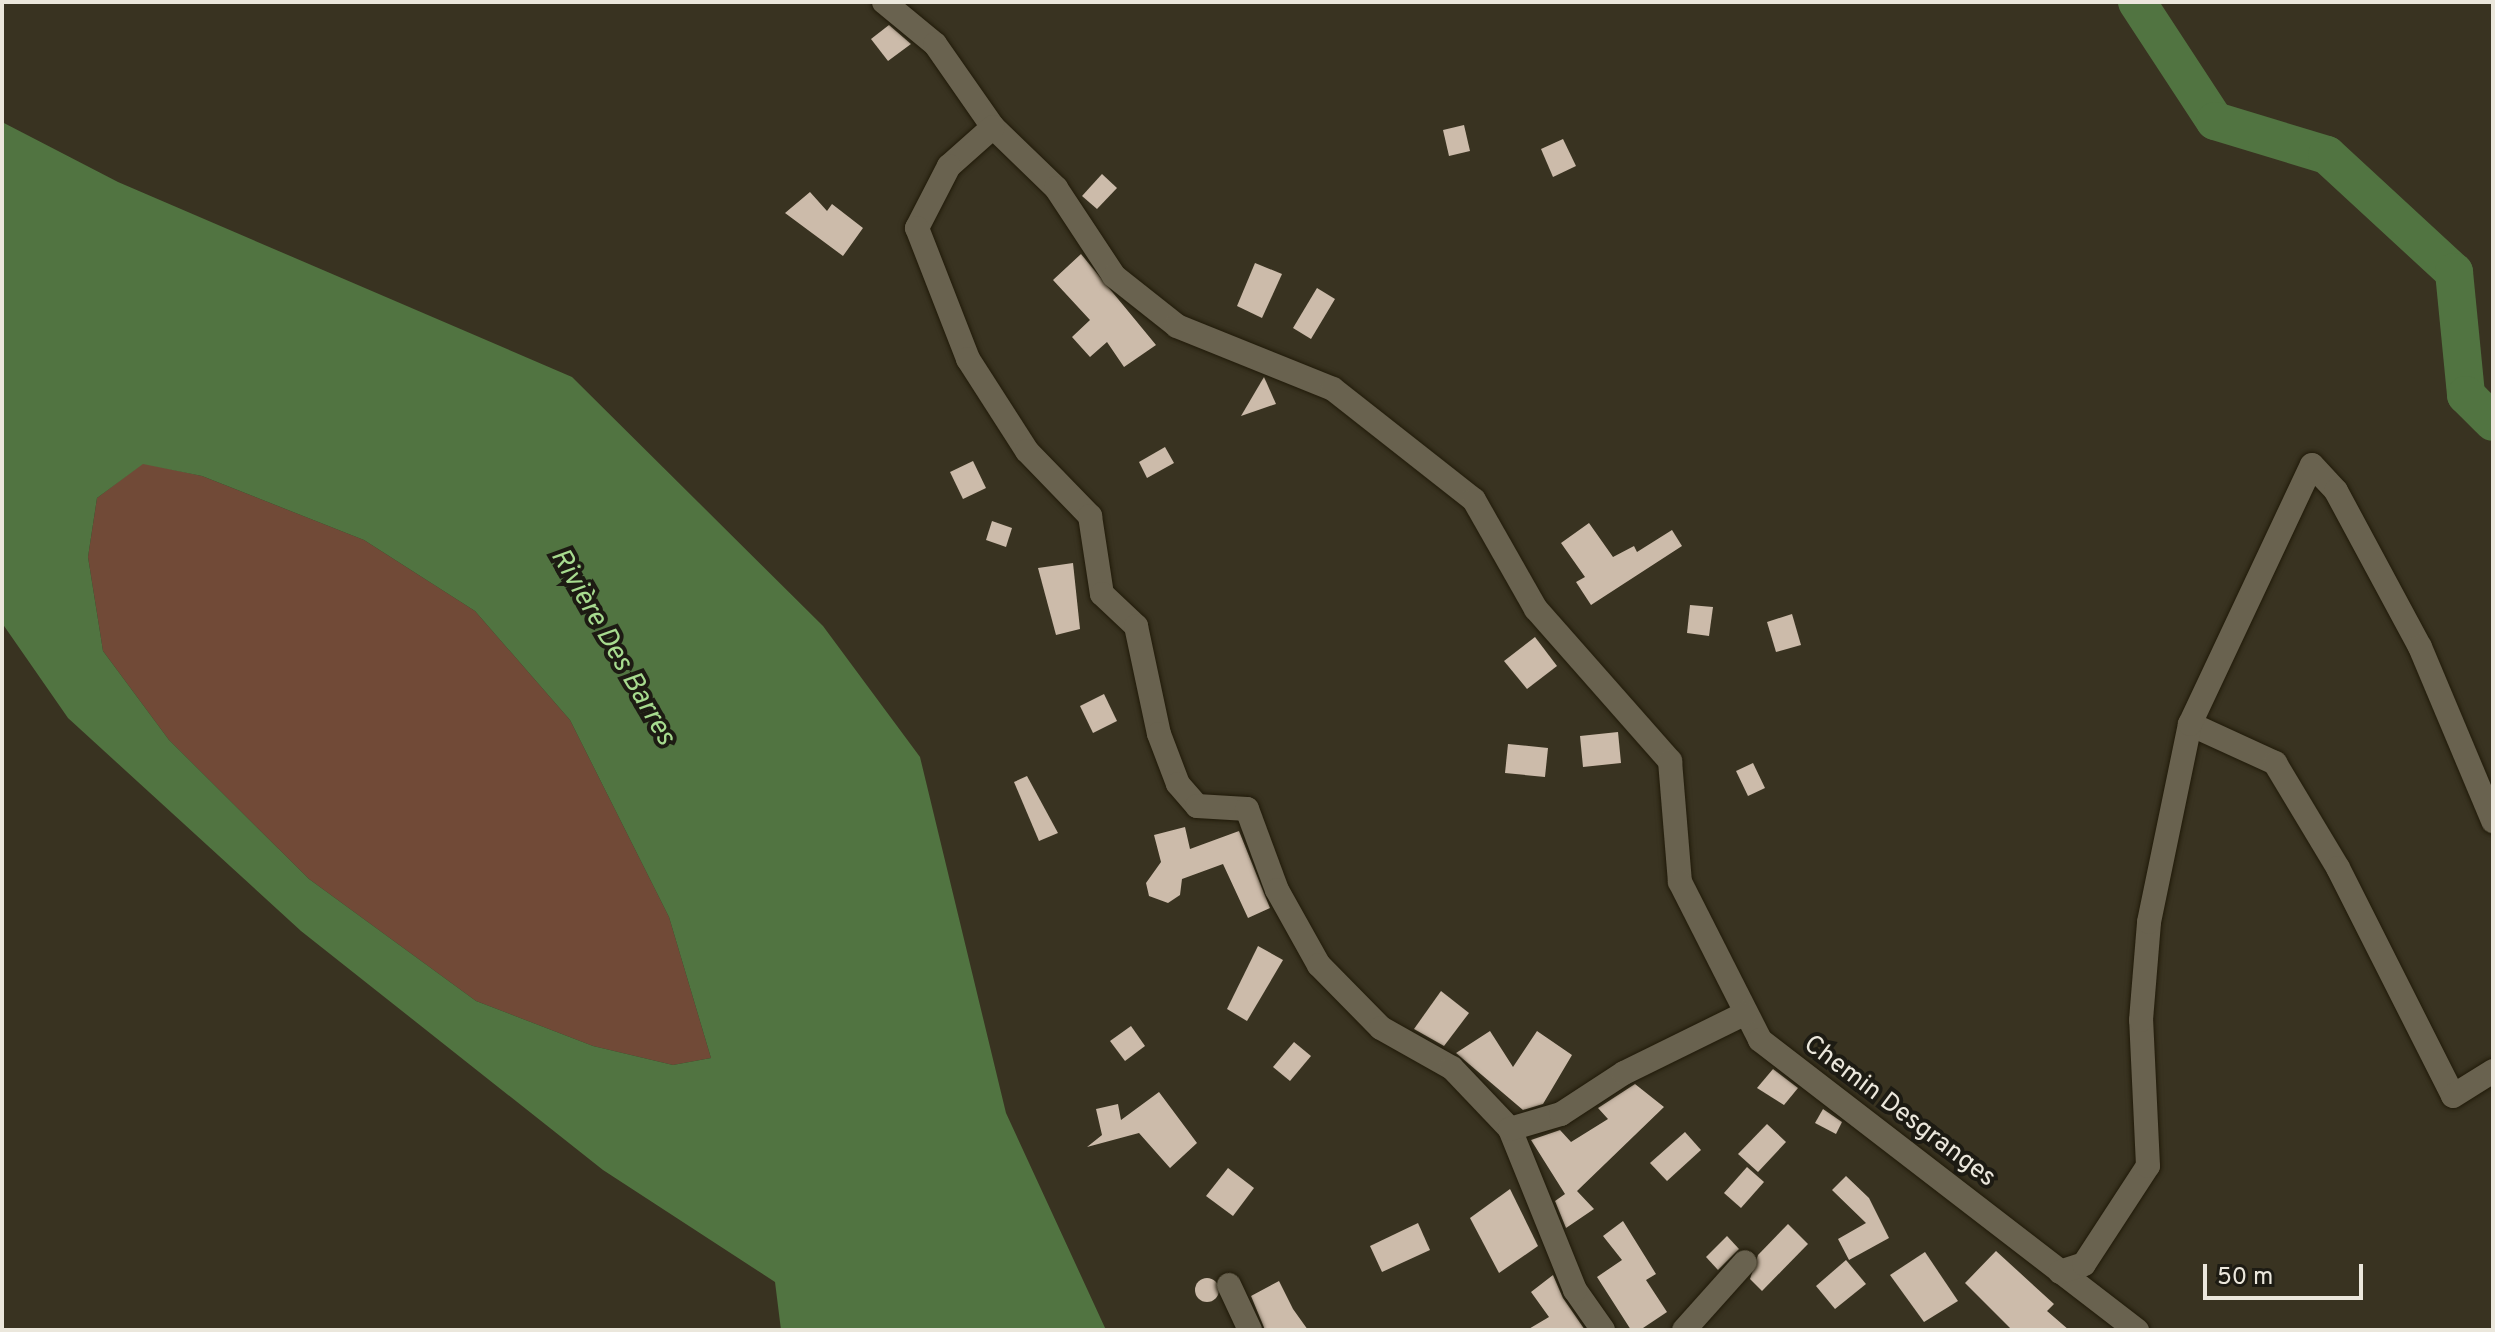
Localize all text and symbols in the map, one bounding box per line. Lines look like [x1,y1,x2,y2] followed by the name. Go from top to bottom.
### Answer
[542,543,682,751] water label: Rivière Des Barres
[1797,1030,2001,1194] street label: Chemin Desgranges
[2207,1248,2367,1298] scale bar
[2217,1263,2273,1293] text: 50 m

